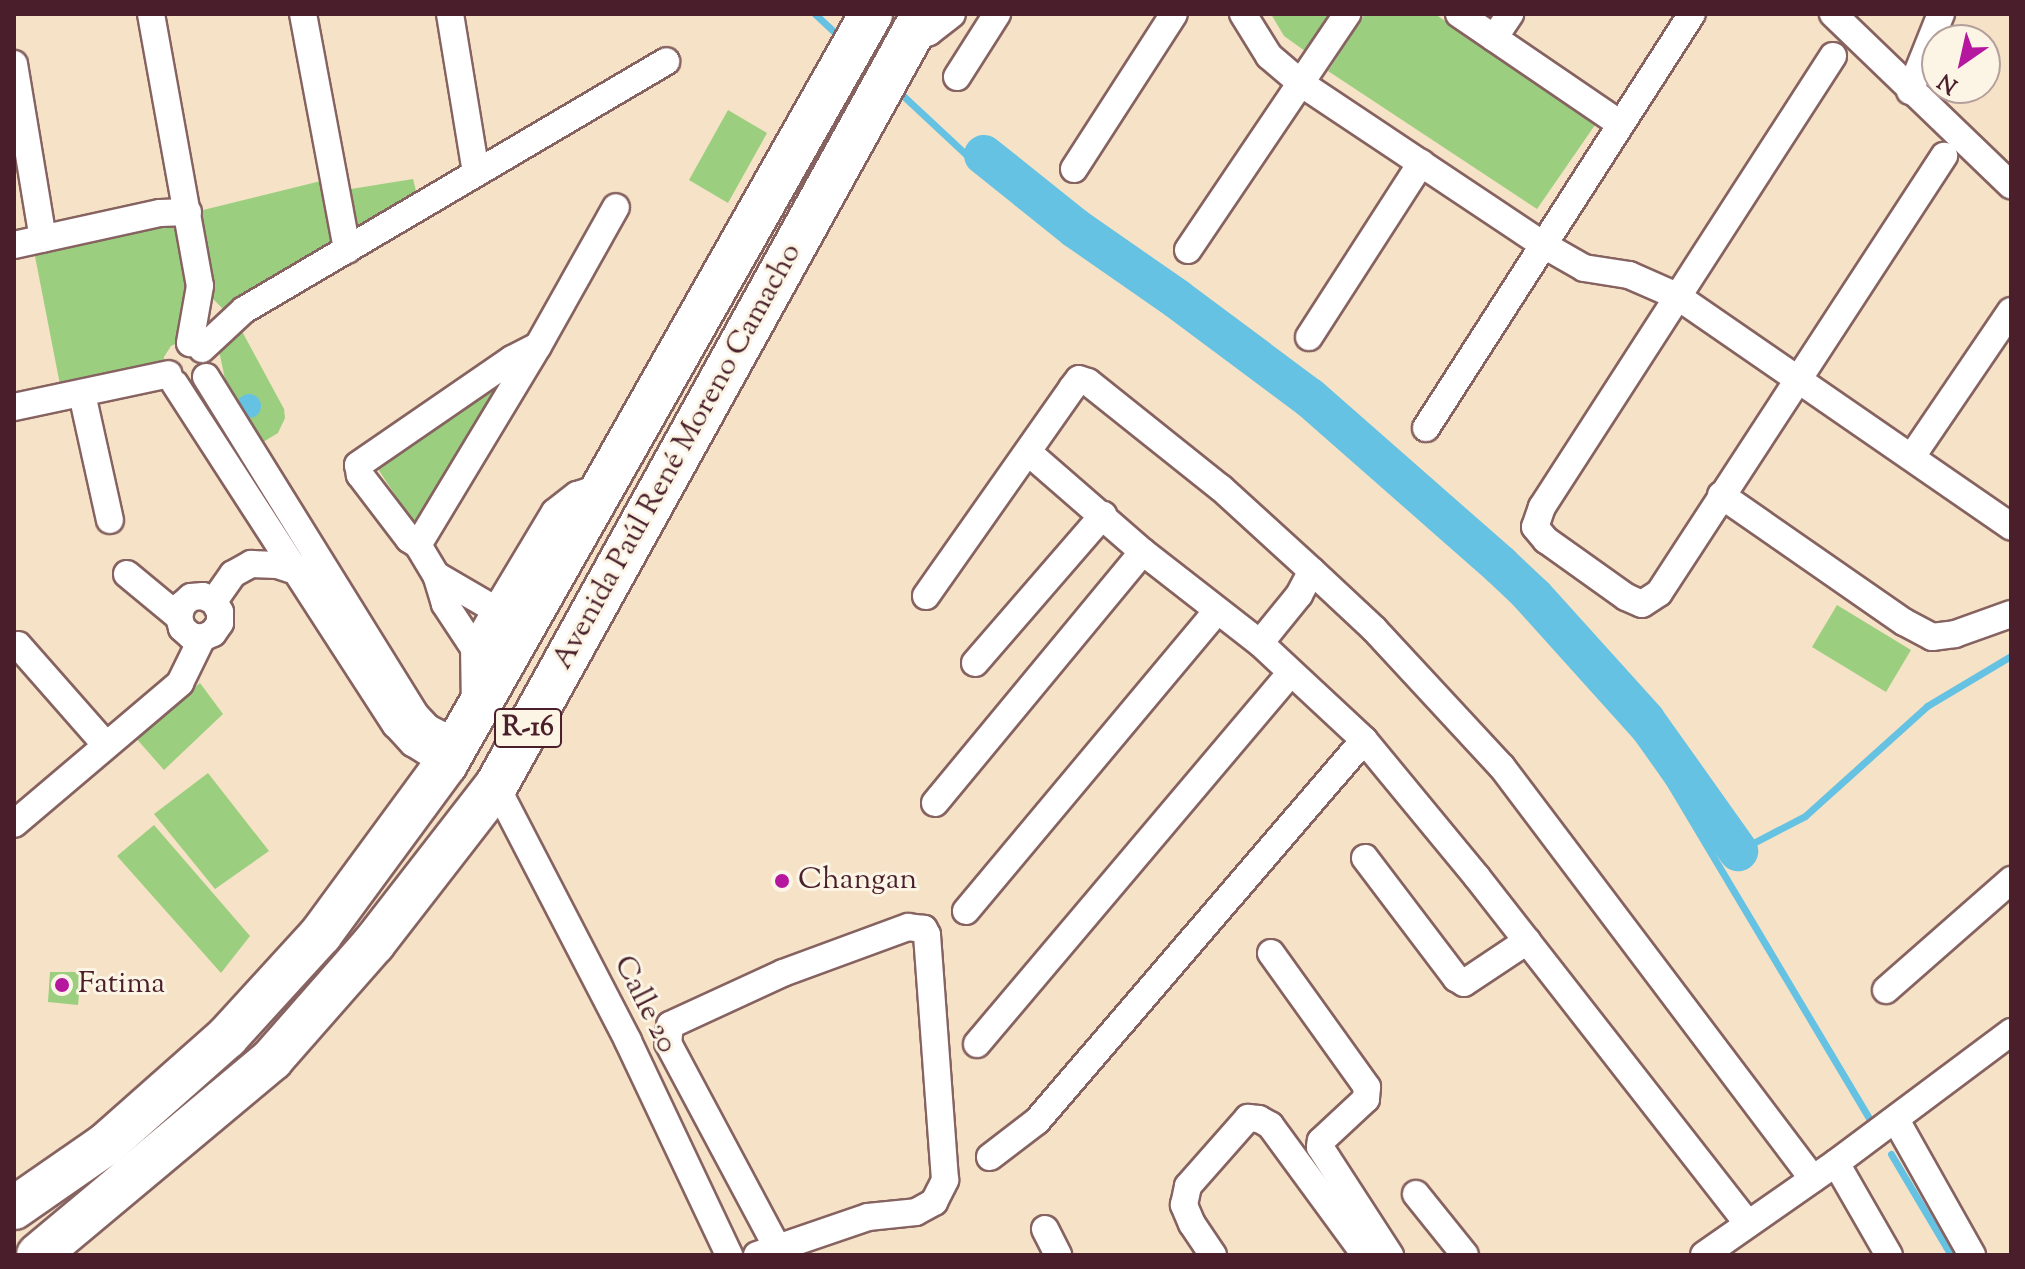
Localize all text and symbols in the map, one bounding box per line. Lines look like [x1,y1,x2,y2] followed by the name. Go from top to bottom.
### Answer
[1921,24,2001,104] north arrow
[1932,64,1965,100] text: N
[546,238,810,676] street label: Avenida Paúl René Moreno Camacho
[494,704,562,752] road number: R-16
[798,863,917,899] place label: Changan
[773,872,791,890] marker: Changan
[604,950,684,1060] street label: Calle 20
[78,967,165,1003] place label: Fatima
[53,976,71,994] marker: Fatima

